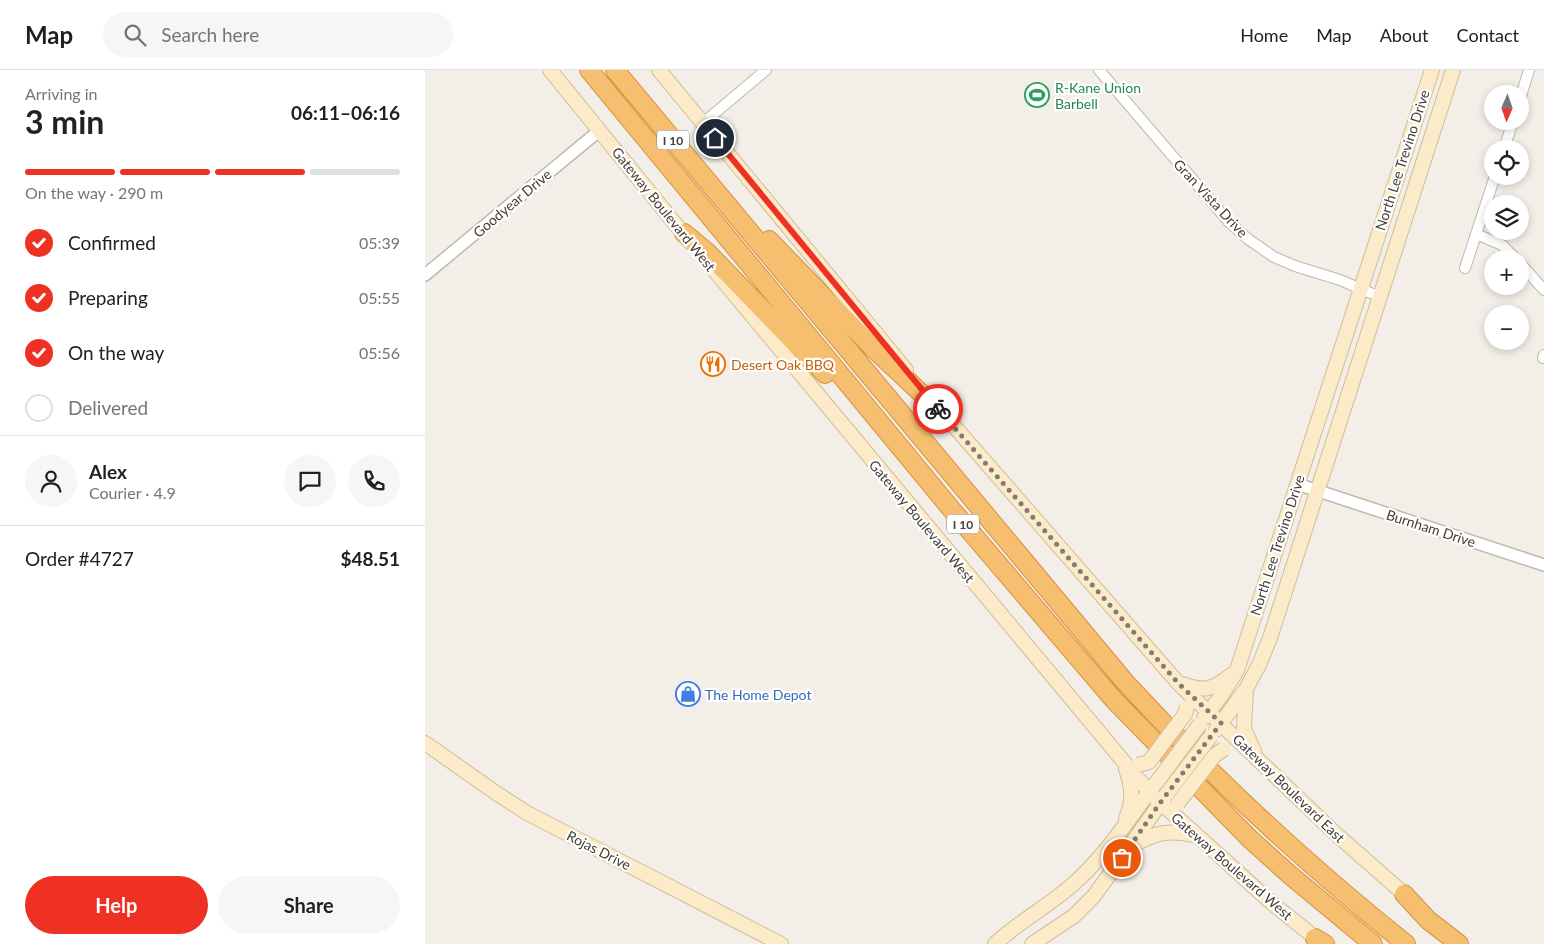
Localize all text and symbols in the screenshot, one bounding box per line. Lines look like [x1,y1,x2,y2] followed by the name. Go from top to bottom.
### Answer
[103,12,453,57] search box
[25,20,73,49] text: Map
[121,21,149,49] icon: search
[161,23,259,46] text: Search here
[1240,24,1288,46] text: Home
[1316,24,1352,46] text: Map
[1380,24,1429,46] text: About
[1457,24,1519,46] text: Contact
[1055,79,1141,112] place label: R-Kane Union Barbell
[1024,82,1050,108] sports icon: R-Kane Union Barbell
[25,84,98,103] text: Arriving in
[1484,85,1529,130] north arrow
[1484,85,1529,350] map controls
[1371,88,1433,232] street label: North Lee Trevino Drive
[291,101,400,124] text: 06:11–06:16
[25,102,104,141] text: 3 min
[694,117,736,159] pin
[701,124,729,152] icon: home
[657,130,689,150] road number: I 10
[1484,140,1529,185] button: locate
[609,143,719,275] street label: Gateway Boulevard West
[1170,155,1252,241] street label: Gran Vista Drive
[469,165,555,241] street label: Goodyear Drive
[25,183,163,202] text: On the way · 290 m
[1484,195,1529,240] button: layers
[25,229,53,257] icon: check
[68,231,156,254] text: Confirmed
[359,233,400,252] text: 05:39
[1484,250,1529,295] button: +
[25,284,53,312] icon: check
[68,286,148,309] text: Preparing
[359,288,400,307] text: 05:55
[1484,305,1529,350] button: −
[25,339,53,367] icon: check
[68,341,164,364] text: On the way
[359,343,400,362] text: 05:56
[700,351,726,377] restaurant icon: Desert Oak BBQ
[731,356,835,373] place label: Desert Oak BBQ
[913,384,963,434] courier
[924,395,952,423] icon: bike
[68,396,148,419] text: Delivered
[25,455,77,507] button: person
[284,455,336,507] button: chat
[348,455,400,507] button: phone
[866,456,978,586] street label: Gateway Boulevard West
[89,460,127,483] text: Alex
[1246,473,1308,617] street label: North Lee Trevino Drive
[89,483,176,502] text: Courier · 4.9
[1384,506,1478,550] street label: Burnham Drive
[947,514,979,534] road number: I 10
[25,547,134,570] text: Order #4727
[340,547,400,570] text: $48.51
[675,681,701,707] shop icon: The Home Depot
[705,686,811,703] place label: The Home Depot
[1229,730,1349,846] street label: Gateway Boulevard East
[1168,809,1296,923] street label: Gateway Boulevard West
[564,827,634,873] street label: Rojas Drive
[1101,837,1143,879] pin
[1108,844,1136,872] icon: bag
[25,876,208,934] button: Help
[218,876,400,934] button: Share

